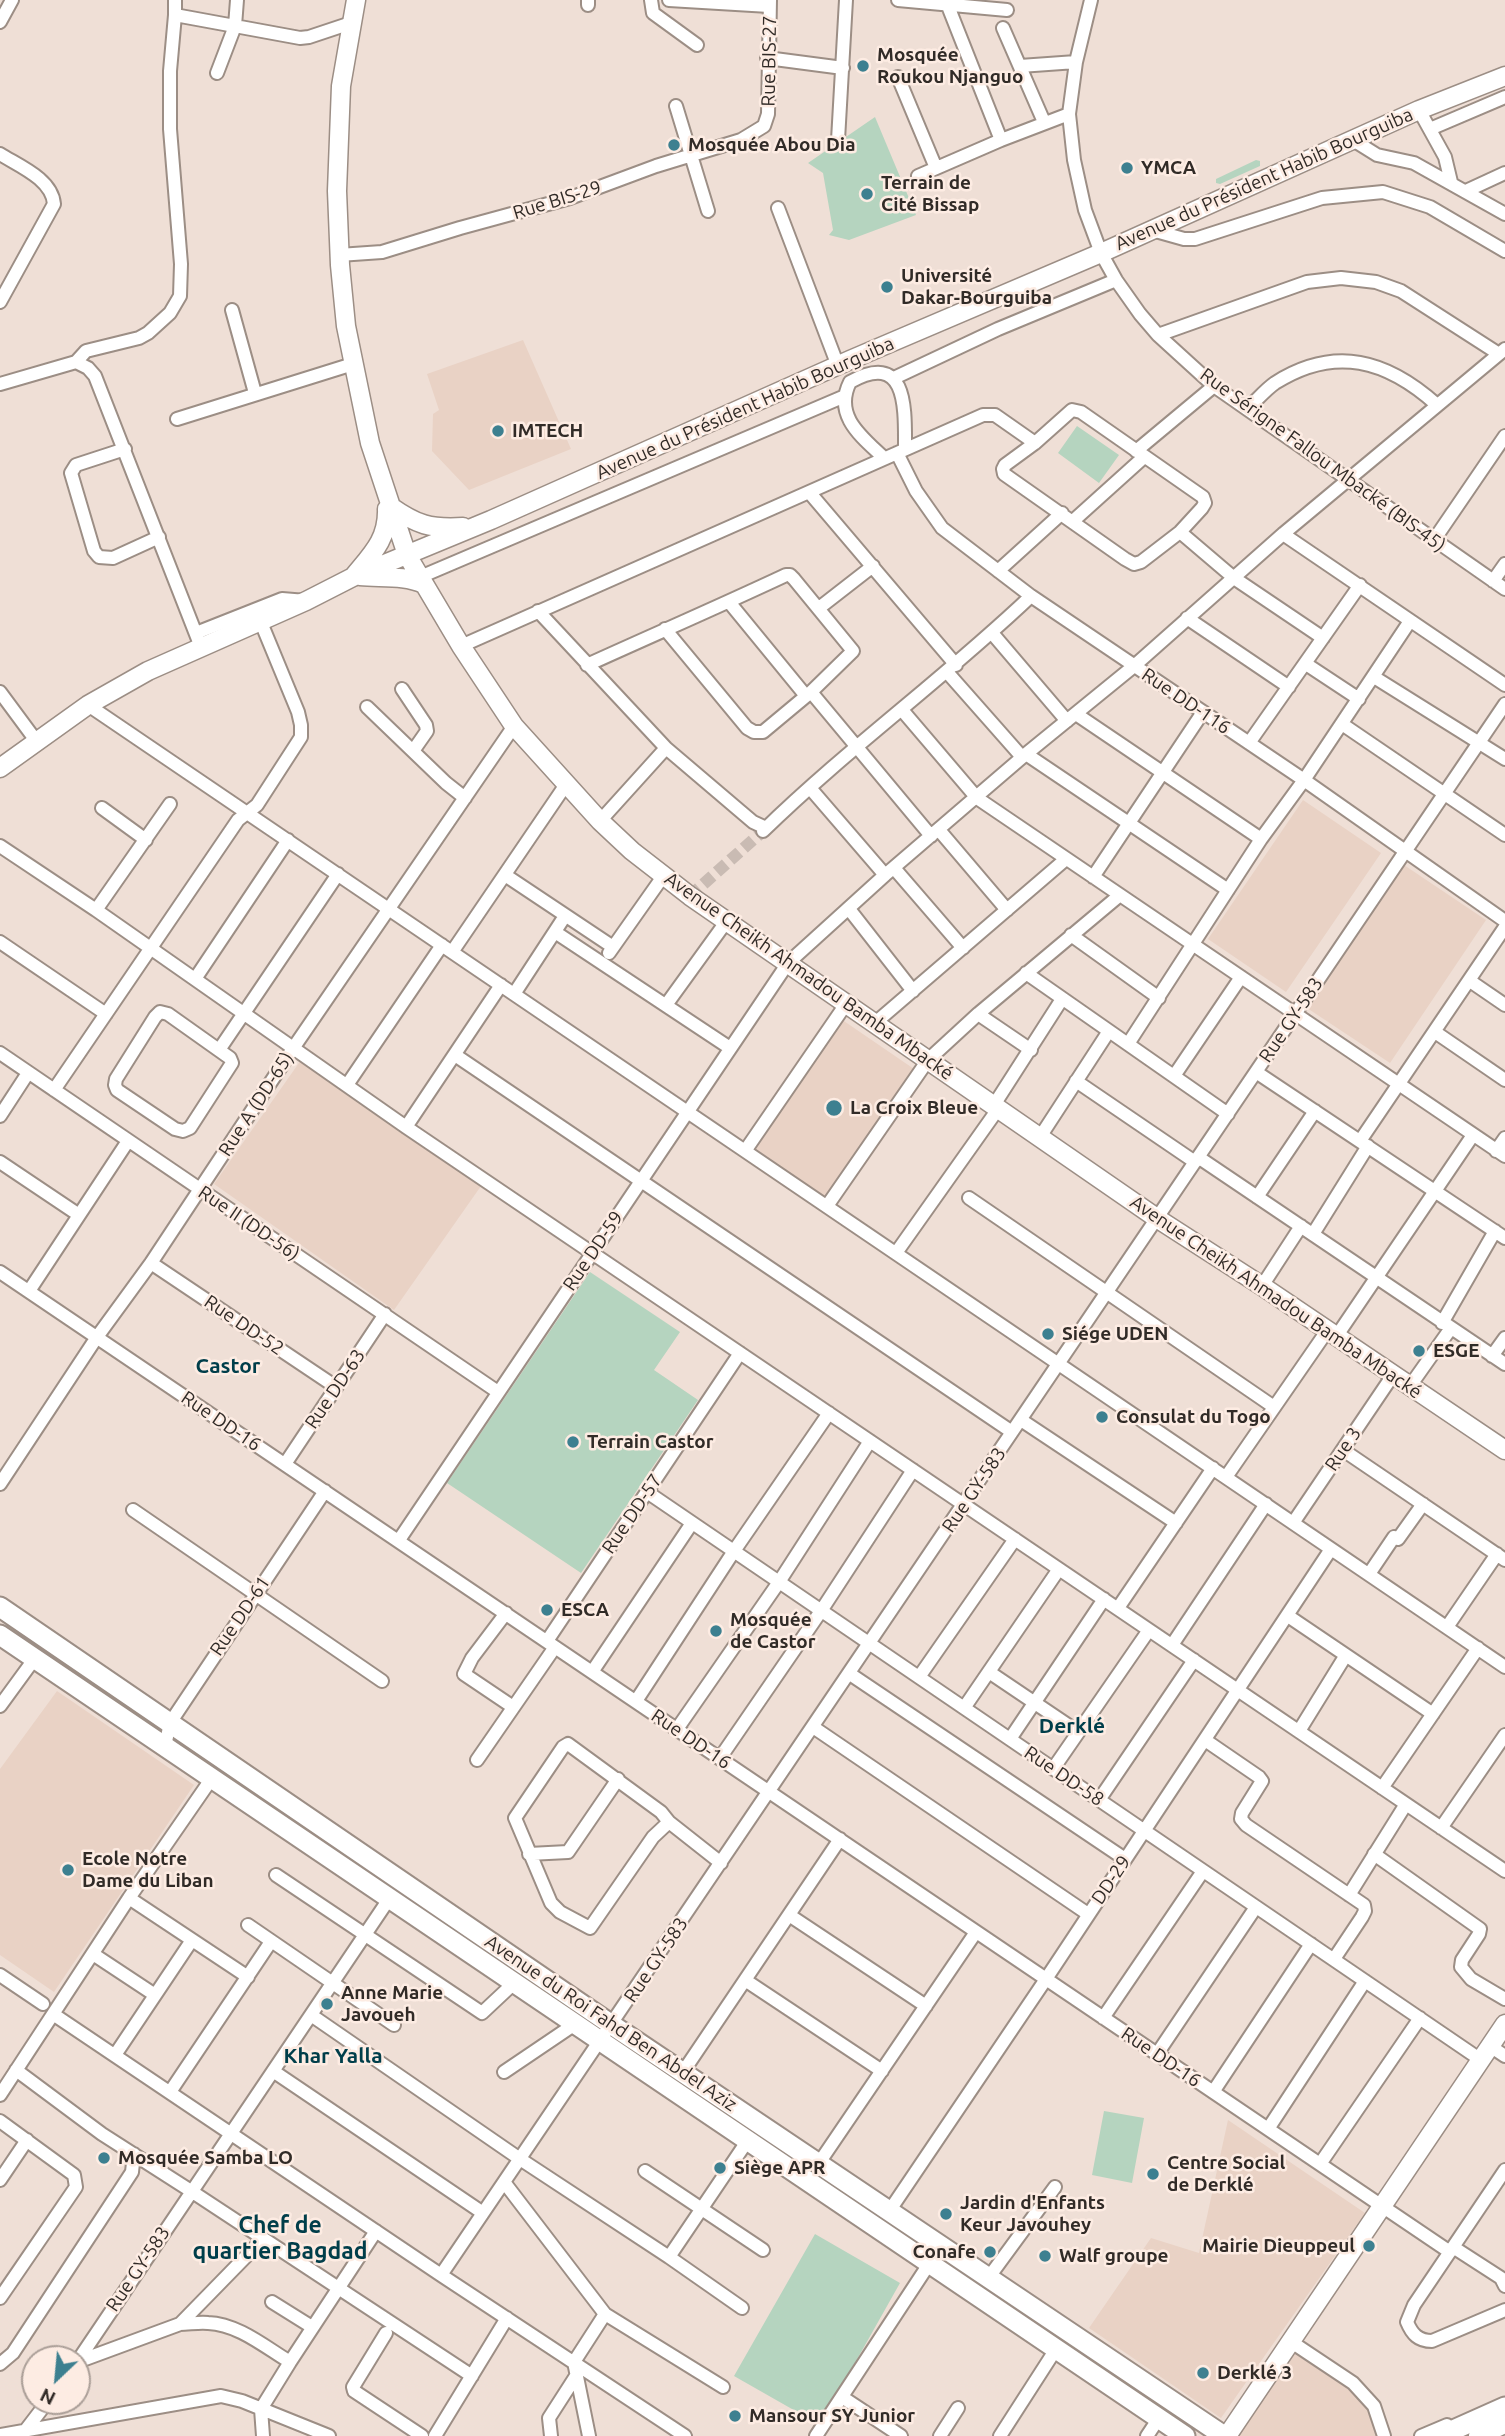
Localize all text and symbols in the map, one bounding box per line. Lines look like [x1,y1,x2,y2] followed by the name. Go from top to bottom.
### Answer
[757,15,781,107] street label: Rue BIS-27
[877,44,1023,88] place label: Mosquée Roukou Njanguo
[855,58,871,74] marker: Mosquée Roukou Njanguo
[1112,103,1416,255] street label: Avenue du Président Habib Bourguiba
[688,134,855,156] place label: Mosquée Abou Dia
[666,137,682,153] marker: Mosquée Abou Dia
[1141,157,1196,179] place label: YMCA
[1119,160,1135,176] marker: YMCA
[881,172,979,216] place label: Terrain de Cité Bissap
[510,176,604,224] street label: Rue BIS-29
[859,186,875,202] marker: Terrain de Cité Bissap
[901,265,1052,309] place label: Université Dakar-Bourguiba
[879,279,895,295] marker: Université Dakar-Bourguiba
[593,332,897,484] street label: Avenue du Président Habib Bourguiba
[1196,363,1450,557] street label: Rue Sérigne Fallou Mbacké (BIS-45)
[512,420,583,442] place label: IMTECH
[490,423,506,439] marker: IMTECH
[1137,663,1235,739] street label: Rue DD-116
[660,867,958,1085] street label: Avenue Cheikh Ahmadou Bamba Mbacké
[1254,973,1328,1067] street label: Rue GY-583
[214,1047,298,1161] street label: Rue A (DD-65)
[850,1097,978,1119] place label: La Croix Bleue
[824,1098,844,1118] marker: La Croix Bleue
[194,1181,304,1265] street label: Rue II (DD-56)
[1126,1191,1426,1403] street label: Avenue Cheikh Ahmadou Bamba Mbacké
[558,1207,628,1295] street label: Rue DD-59
[200,1290,288,1360] street label: Rue DD-52
[1062,1323,1168,1345] place label: Siége UDEN
[1040,1326,1056,1342] marker: Siége UDEN
[1433,1340,1480,1362] place label: ESGE
[1411,1343,1427,1359] marker: ESGE
[300,1345,370,1433] street label: Rue DD-63
[196,1353,260,1379] district label: Castor
[177,1386,265,1456] street label: Rue DD-16
[1116,1406,1271,1428] place label: Consulat du Togo
[1094,1409,1110,1425] marker: Consulat du Togo
[1320,1423,1366,1475] street label: Rue 3
[587,1431,713,1453] place label: Terrain Castor
[565,1434,581,1450] marker: Terrain Castor
[937,1443,1011,1537] street label: Rue GY-583
[597,1470,667,1558] street label: Rue DD-57
[205,1572,275,1660] street label: Rue DD-61
[561,1599,609,1621] place label: ESCA
[539,1602,555,1618] marker: ESCA
[730,1609,816,1653] place label: Mosquée de Castor
[708,1623,724,1639] marker: Mosquée de Castor
[647,1704,735,1774] street label: Rue DD-16
[1039,1713,1105,1739] district label: Derklé
[1020,1741,1108,1811] street label: Rue DD-58
[82,1848,214,1892] place label: Ecole Notre Dame du Liban
[1087,1851,1135,1909] street label: DD-29
[60,1862,76,1878] marker: Ecole Notre Dame du Liban
[619,1913,693,2007] street label: Rue GY-583
[481,1930,741,2116] street label: Avenue du Roi Fahd Ben Abdel Aziz
[341,1982,443,2026] place label: Anne Marie Javoueh
[319,1996,335,2012] marker: Anne Marie Javoueh
[1117,2022,1205,2092] street label: Rue DD-16
[283,2043,383,2069] district label: Khar Yalla
[118,2147,293,2169] place label: Mosquée Samba LO
[96,2150,112,2166] marker: Mosquée Samba LO
[1167,2152,1285,2196] place label: Centre Social de Derklé
[734,2157,826,2179] place label: Siège APR
[712,2160,728,2176] marker: Siège APR
[1145,2166,1161,2182] marker: Centre Social de Derklé
[960,2192,1105,2236] place label: Jardin d'Enfants Keur Javouhey
[938,2206,954,2222] marker: Jardin d'Enfants Keur Javouhey
[193,2211,367,2265] district label: Chef de quartier Bagdad
[101,2222,175,2316] street label: Rue GY-583
[1202,2235,1355,2257] place label: Mairie Dieuppeul
[1361,2238,1377,2254] marker: Mairie Dieuppeul
[913,2241,976,2263] place label: Conafe
[982,2244,998,2260] marker: Conafe
[1059,2245,1169,2267] place label: Walf groupe
[1037,2248,1053,2264] marker: Walf groupe
[21,2345,91,2415] north arrow
[1217,2362,1292,2384] place label: Derklé 3
[1195,2365,1211,2381] marker: Derklé 3
[36,2384,59,2410] text: N
[749,2405,915,2427] place label: Mansour SY Junior
[727,2408,743,2424] marker: Mansour SY Junior

